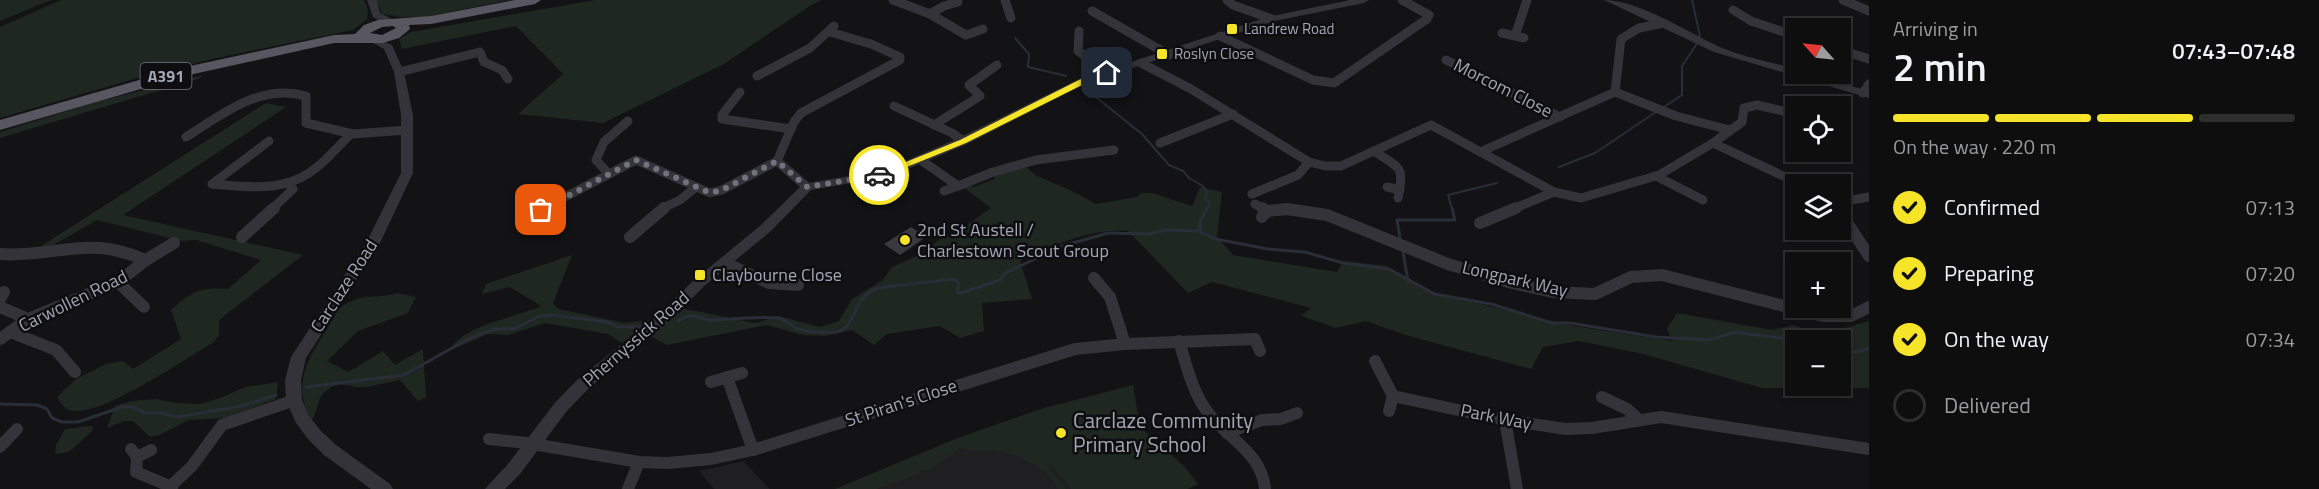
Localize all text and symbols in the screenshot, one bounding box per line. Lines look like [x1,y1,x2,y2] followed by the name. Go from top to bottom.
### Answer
[1893,13,1978,44] text: Arriving in
[1244,17,1334,40] place label: Landrew Road
[1785,18,1851,84] north arrow
[1785,18,1851,396] map controls
[1225,22,1239,36] marker: Landrew Road
[2172,34,2295,68] text: 07:43–07:48
[1893,37,1987,96] text: 2 min
[1174,42,1254,65] place label: Roslyn Close
[1081,47,1132,98] pin
[1155,47,1169,61] marker: Roslyn Close
[1449,51,1557,124] street label: Morcom Close
[1090,56,1123,89] icon: home
[140,63,192,89] road number: A391
[1785,96,1851,162] button: locate
[1893,131,2056,162] text: On the way · 220 m
[849,145,909,205] courier
[863,159,896,192] icon: car
[1785,174,1851,240] button: layers
[515,184,566,235] pin
[1944,190,2040,224] text: Confirmed
[1893,191,1926,224] icon: check
[2246,192,2295,223] text: 07:13
[524,193,557,226] icon: bag
[917,216,1109,264] place label: 2nd St Austell / Charlestown Scout Group
[898,233,912,247] marker: 2nd St Austell / Charlestown Scout Group
[303,234,384,338] street label: Carclaze Road
[1785,252,1851,318] button: +
[1460,253,1571,304] street label: Longpark Way
[1944,256,2034,290] text: Preparing
[1893,257,1926,290] icon: check
[2246,258,2295,289] text: 07:20
[712,261,842,288] place label: Claybourne Close
[14,263,132,339] street label: Carwollen Road
[693,268,707,282] marker: Claybourne Close
[576,285,695,393] street label: Phernyssick Road
[1944,322,2049,356] text: On the way
[1893,323,1926,356] icon: check
[2246,324,2295,355] text: 07:34
[1785,330,1851,396] button: −
[841,372,960,433] street label: St Piran's Close
[1944,388,2031,422] text: Delivered
[1458,396,1534,437] street label: Park Way
[1073,404,1253,460] place label: Carclaze Community Primary School
[1054,426,1068,440] marker: Carclaze Community Primary School

